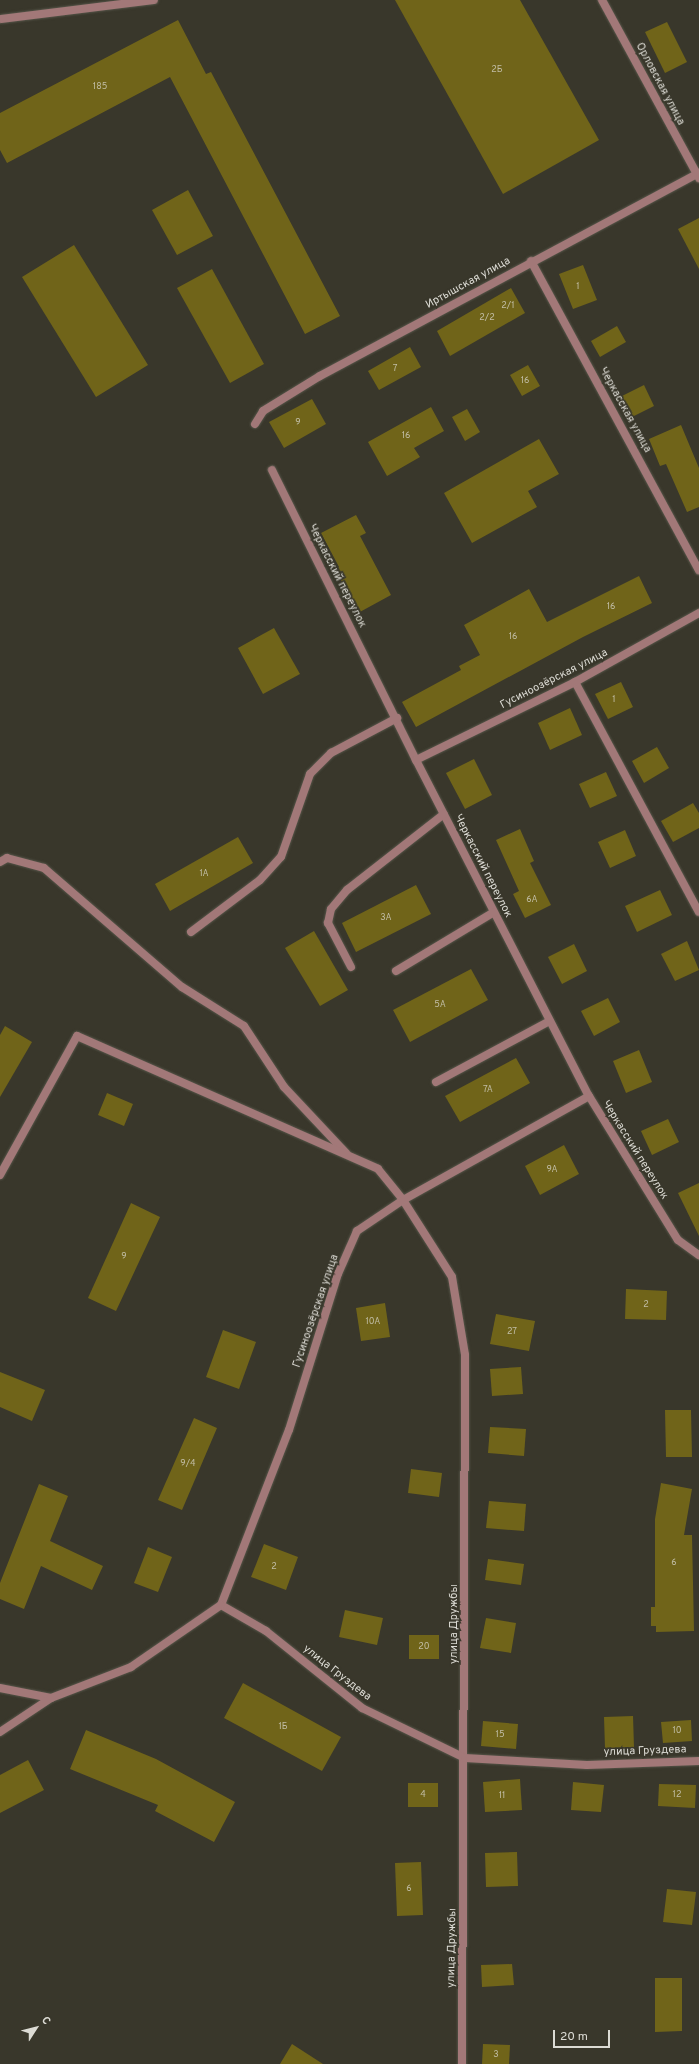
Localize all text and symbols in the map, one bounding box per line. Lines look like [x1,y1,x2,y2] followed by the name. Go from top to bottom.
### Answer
[633,40,687,128] street label: Орловская улица
[491,65,503,75] house number: 2Б
[93,82,107,92] house number: 185
[423,254,513,312] street label: Иртышская улица
[576,282,580,292] house number: 1
[501,301,515,311] house number: 2/1
[479,313,495,323] house number: 2/2
[393,364,397,374] house number: 7
[596,365,654,455] street label: Черкасская улица
[521,376,529,386] house number: 16
[295,418,301,428] house number: 9
[402,431,410,441] house number: 16
[305,522,369,630] street label: Черкасский переулок
[607,602,615,612] house number: 16
[509,632,517,642] house number: 16
[498,646,610,712] street label: Гусиноозёрская улица
[612,695,616,705] house number: 1
[451,812,515,920] street label: Черкасский переулок
[199,869,209,879] house number: 1А
[526,895,538,905] house number: 6А
[380,913,392,923] house number: 3А
[434,1000,446,1010] house number: 5А
[483,1085,493,1095] house number: 7А
[599,1098,671,1202] street label: Черкасский переулок
[546,1165,558,1175] house number: 9А
[121,1252,127,1262] house number: 9
[290,1253,342,1369] street label: Гусиноозёрская улица
[643,1300,649,1310] house number: 2
[366,1317,380,1327] house number: 10А
[507,1327,517,1337] house number: 27
[180,1459,196,1469] house number: 9/4
[671,1558,677,1568] house number: 6
[271,1562,277,1572] house number: 2
[447,1584,461,1664] street label: улица Дружбы
[300,1642,374,1704] street label: улица Груздева
[418,1642,430,1652] house number: 20
[278,1722,288,1732] house number: 1Б
[672,1726,682,1736] house number: 10
[496,1730,504,1740] house number: 15
[603,1743,687,1759] street label: улица Груздева
[420,1790,426,1800] house number: 4
[673,1790,681,1800] house number: 12
[499,1791,505,1801] house number: 11
[406,1884,412,1894] house number: 6
[445,1908,459,1988] street label: улица Дружбы
[16,2008,56,2048] north arrow
[38,2014,53,2028] text: С
[555,2022,612,2048] scale bar
[560,2029,588,2045] text: 20 m
[493,2050,499,2060] house number: 3

